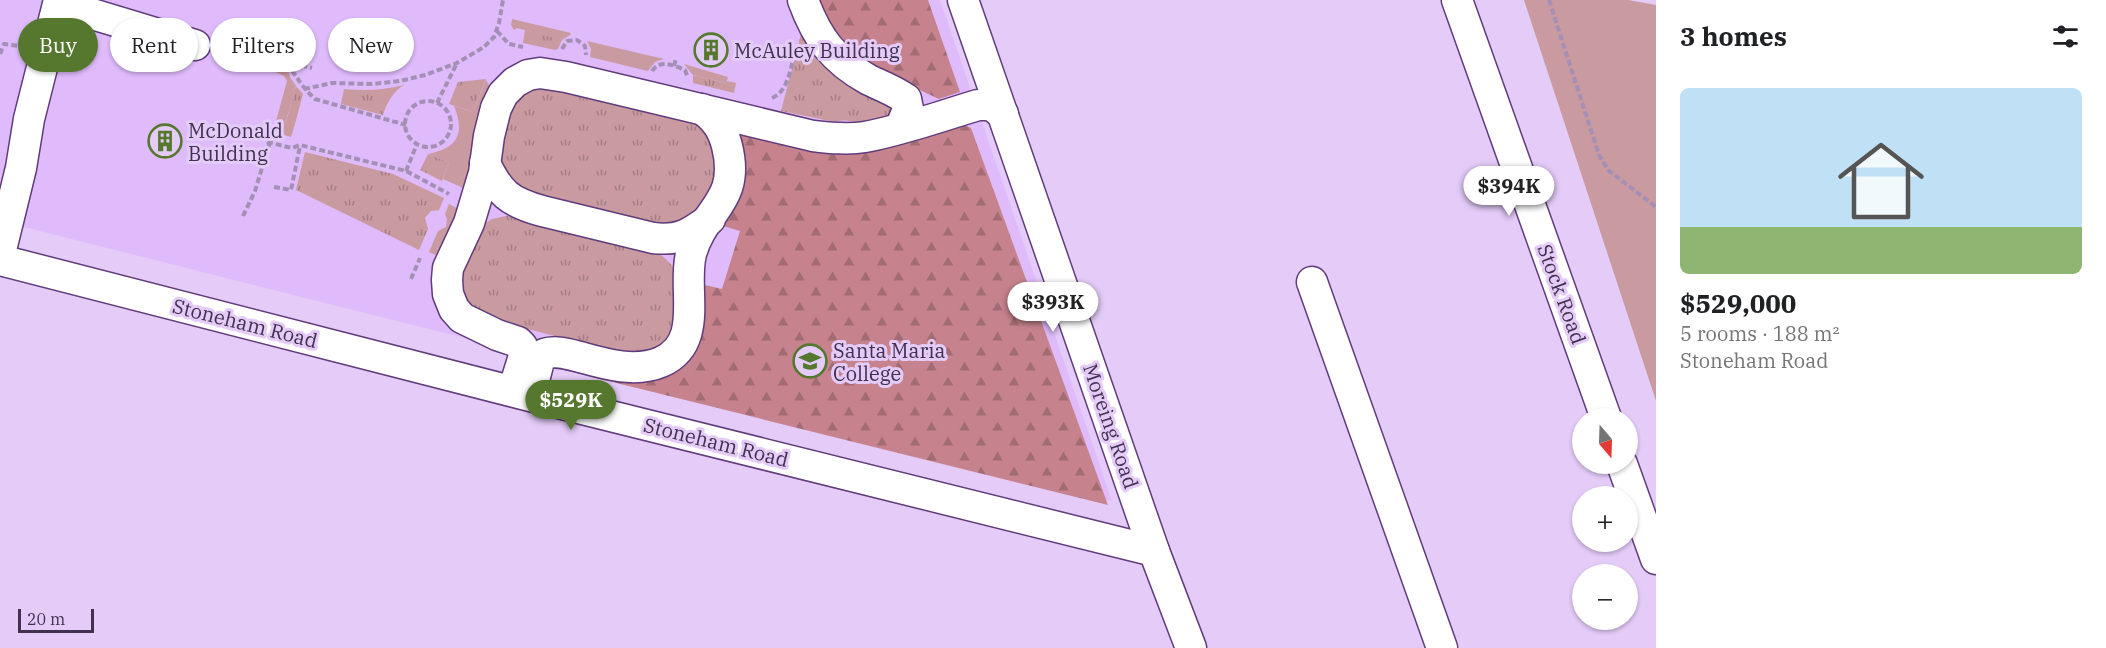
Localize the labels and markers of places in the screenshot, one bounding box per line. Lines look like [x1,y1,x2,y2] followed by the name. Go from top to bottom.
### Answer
[693,32,729,68] building icon: McAuley Building
[734,37,900,64] place label: McAuley Building
[188,117,283,167] place label: McDonald Building
[147,123,183,159] building icon: McDonald Building
[1467,166,1551,217] pin: $394K
[1011,282,1095,333] pin: $393K
[833,337,946,387] place label: Santa Maria College
[792,343,828,379] school or university icon: Santa Maria College
[529,380,613,431] pin: $529K

